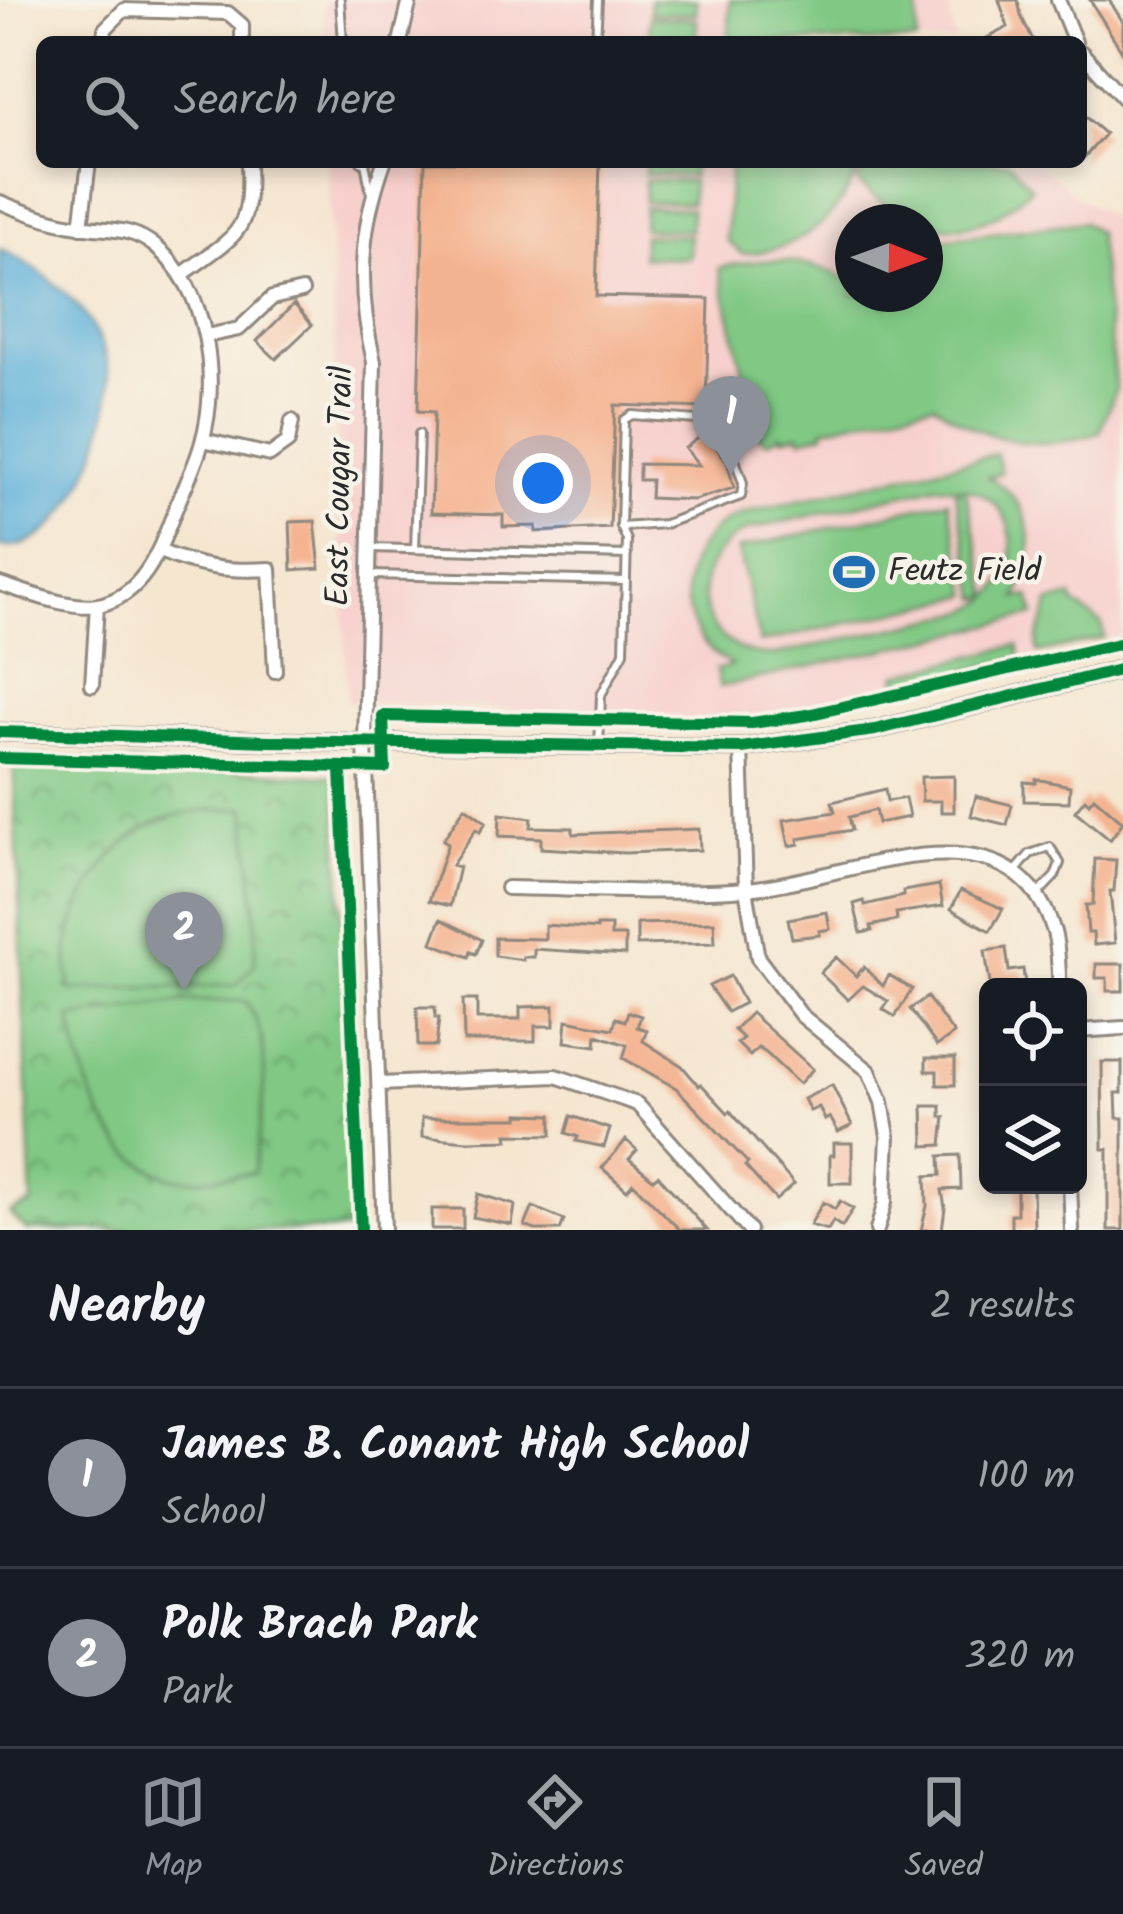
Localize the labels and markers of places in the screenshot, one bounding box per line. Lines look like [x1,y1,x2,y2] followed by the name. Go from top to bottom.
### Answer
[692,376,770,475] pin: 1
[888,546,1043,599] place label: Feutz Field
[831,549,877,595] sports icon: Feutz Field
[145,892,223,991] pin: 2

